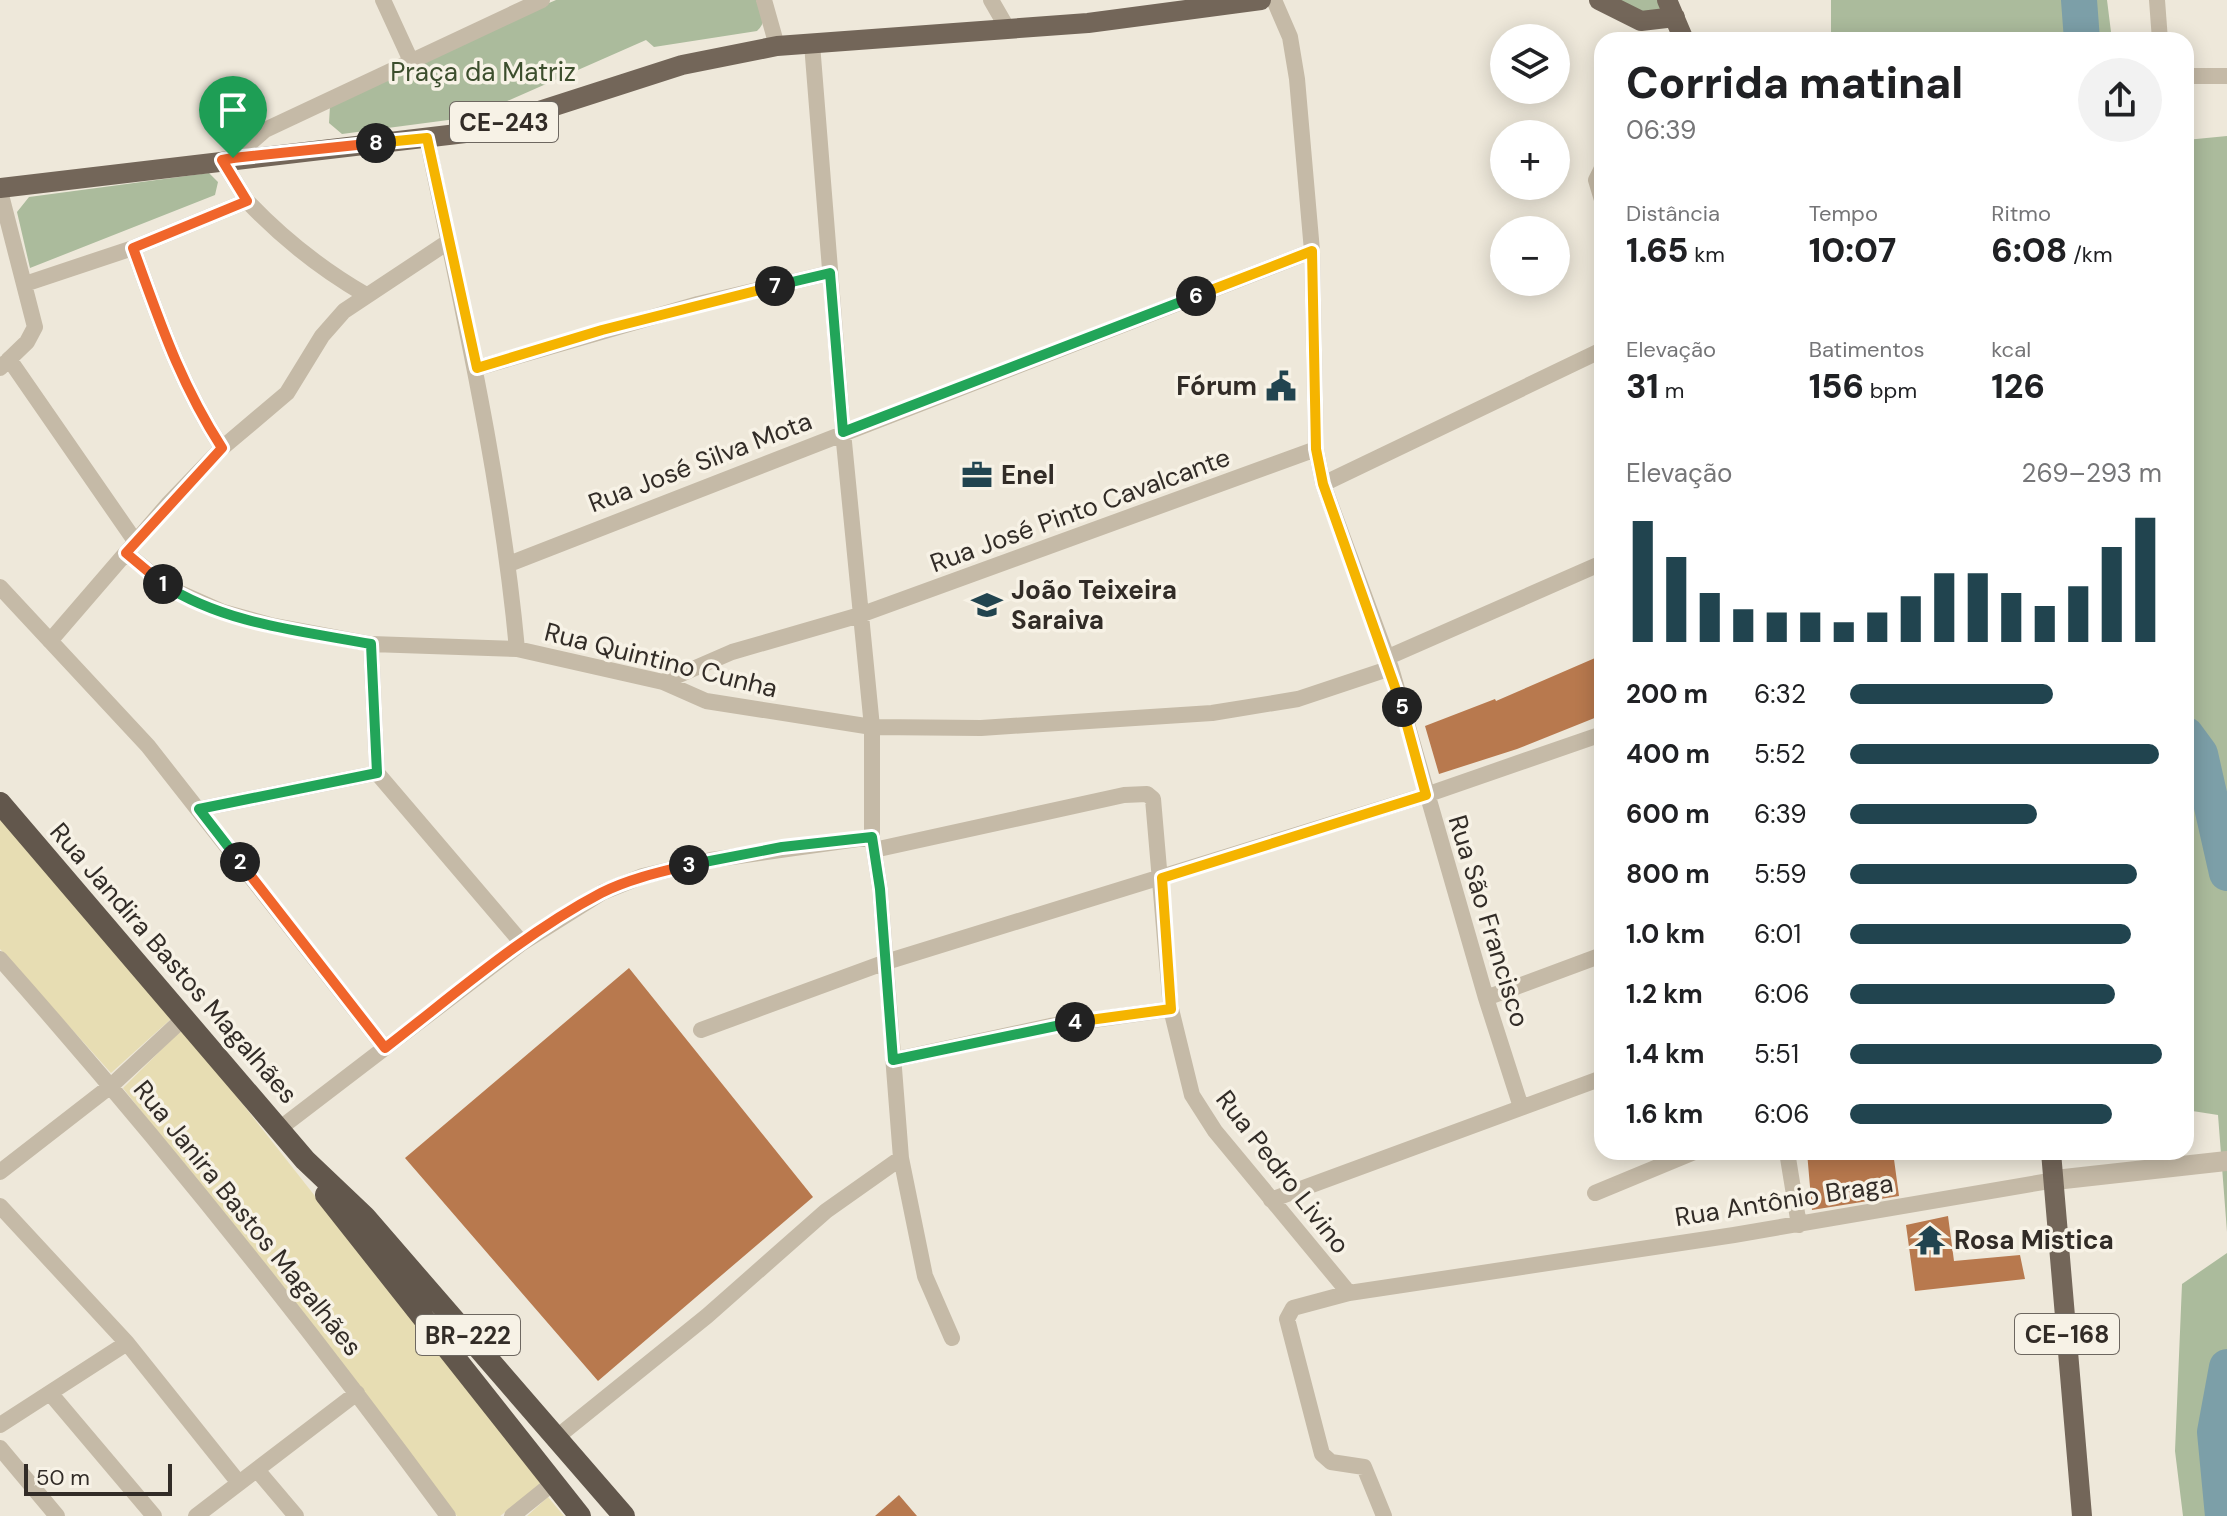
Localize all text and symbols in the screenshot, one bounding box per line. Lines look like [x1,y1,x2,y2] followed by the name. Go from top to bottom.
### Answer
[1490,24,1570,296] map controls
[1490,24,1570,104] button: layers
[1626,54,1963,112] text: Corrida matinal
[390,55,576,89] park label: Praça da Matriz
[2078,58,2162,142] button: share
[199,76,267,158] pin
[211,88,255,132] icon: arrive
[450,102,558,142] road number: CE-243
[1626,113,1696,147] text: 06:39
[1490,120,1570,200] button: +
[356,123,396,163] pin: 8
[369,128,383,157] text: 8
[1626,199,1720,228] text: Distância
[1809,199,1878,228] text: Tempo
[1991,199,2051,228] text: Ritmo
[1490,216,1570,296] button: −
[1626,228,1688,273] text: 1.65
[1809,228,1896,273] text: 10:07
[1991,228,2067,273] text: 6:08
[1688,240,1725,269] text: km
[2067,240,2113,269] text: /km
[755,266,795,306] pin: 7
[769,271,781,300] text: 7
[1176,276,1216,316] pin: 6
[1189,281,1203,310] text: 6
[1626,335,1716,364] text: Elevação
[1809,335,1925,364] text: Batimentos
[1991,335,2031,364] text: kcal
[1626,364,1659,409] text: 31
[1809,364,1864,409] text: 156
[1991,364,2045,409] text: 126
[1176,369,1257,403] place label: Fórum
[1264,369,1298,403] public building icon: Fórum
[1659,376,1684,405] text: m
[1864,376,1917,405] text: bpm
[583,404,817,520] street label: Rua José Silva Mota
[925,440,1235,580] street label: Rua José Pinto Cavalcante
[1626,456,1732,490] text: Elevação
[2021,456,2162,490] text: 269–293 m
[960,458,994,492] office icon: Enel
[1001,458,1055,492] place label: Enel
[143,564,183,604] pin: 1
[159,569,167,598] text: 1
[1011,573,1177,637] place label: João Teixeira Saraiva
[970,588,1004,622] school or university icon: João Teixeira Saraiva
[541,615,781,705] street label: Rua Quintino Cunha
[1626,677,1708,711] text: 200 m
[1754,677,1806,711] text: 6:32
[1382,687,1422,727] pin: 5
[1395,692,1409,721] text: 5
[1626,737,1710,771] text: 400 m
[1754,737,1806,771] text: 5:52
[1626,797,1710,831] text: 600 m
[1754,797,1807,831] text: 6:39
[1441,811,1537,1031] street label: Rua São Francisco
[43,815,305,1111] street label: Rua Jandira Bastos Magalhães
[220,842,260,882] pin: 2
[669,845,709,885] pin: 3
[234,847,246,876] text: 2
[682,850,696,879] text: 3
[1626,857,1710,891] text: 800 m
[1754,857,1807,891] text: 5:59
[1626,917,1705,951] text: 1.0 km
[1754,917,1801,951] text: 6:01
[1626,977,1703,1011] text: 1.2 km
[1754,977,1810,1011] text: 6:06
[1055,1002,1095,1042] pin: 4
[1068,1007,1082,1036] text: 4
[1626,1037,1705,1071] text: 1.4 km
[1754,1037,1799,1071] text: 5:51
[126,1073,370,1363] street label: Rua Janira Bastos Magalhães
[1209,1083,1357,1261] street label: Rua Pedro Livino
[1626,1097,1703,1131] text: 1.6 km
[1754,1097,1810,1131] text: 6:06
[1672,1166,1896,1234] street label: Rua Antônio Braga
[1913,1223,1947,1257] temple icon: Rosa Mistica
[1954,1223,2114,1257] place label: Rosa Mistica
[2015,1314,2119,1354] road number: CE-168
[416,1315,520,1355] road number: BR-222
[24,1460,172,1496] scale bar
[36,1463,90,1492] text: 50 m

